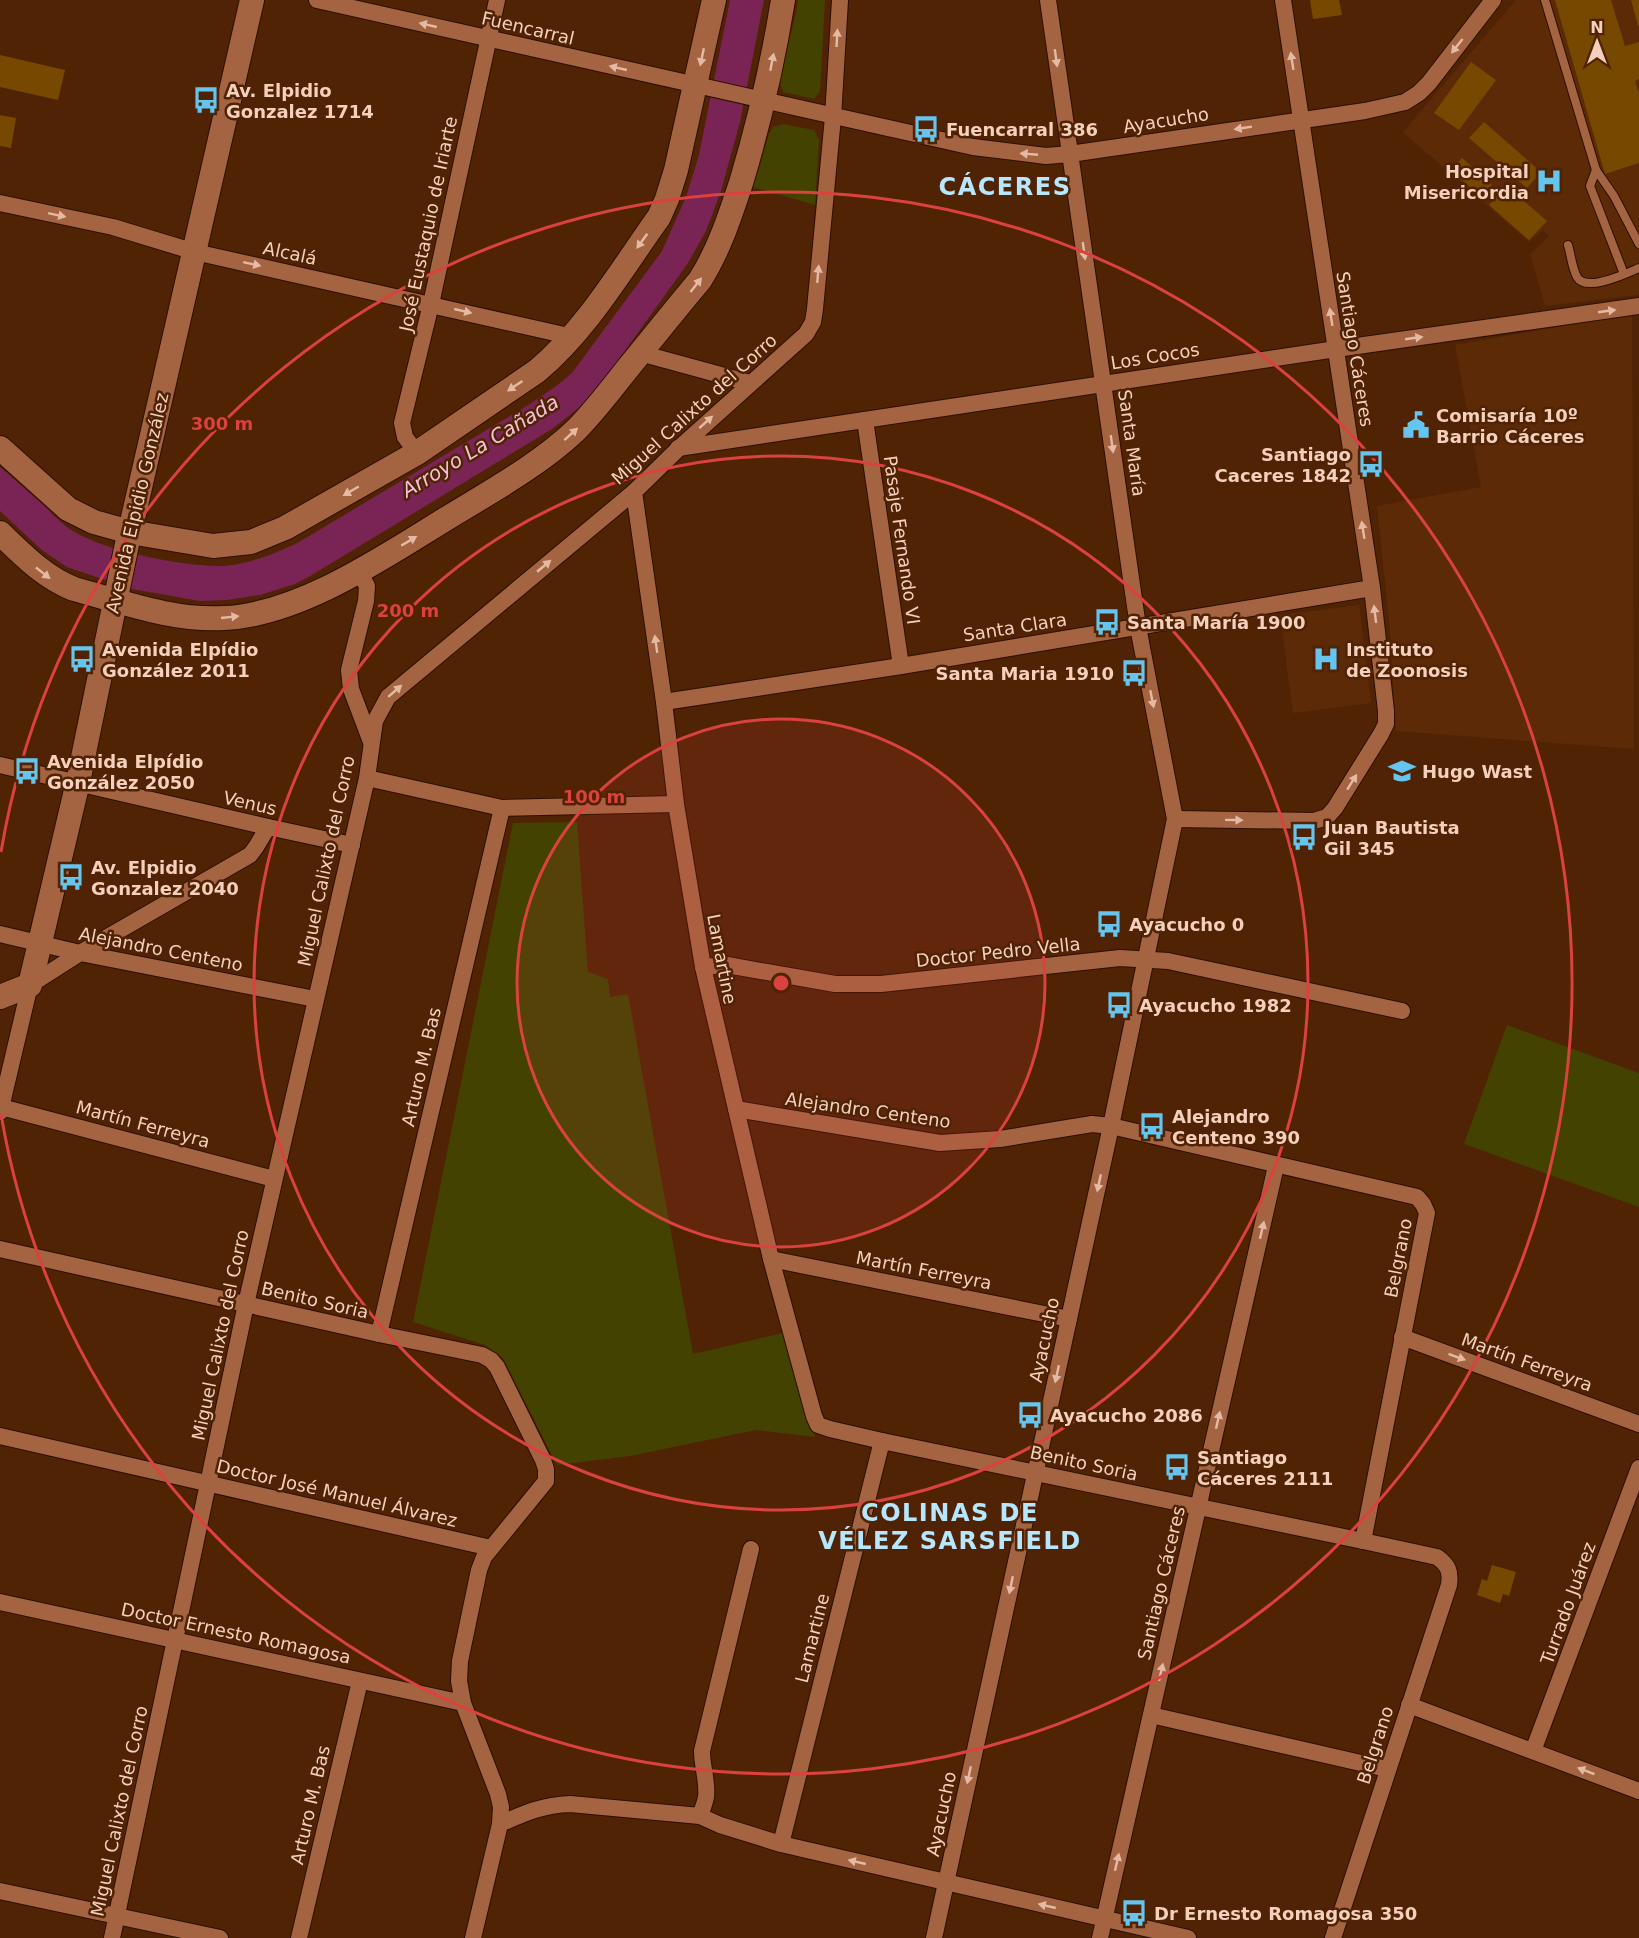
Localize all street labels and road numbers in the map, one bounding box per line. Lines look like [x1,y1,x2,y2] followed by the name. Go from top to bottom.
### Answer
[480,7,576,49] street label: Fuencarral
[1122,103,1210,137] street label: Ayacucho
[395,114,461,335] street label: José Eustaquio de Iriarte
[261,237,319,269] street label: Alcalá
[1332,270,1378,428] street label: Santiago Cáceres
[607,329,781,489] street label: Miguel Calixto del Corro
[1109,339,1201,373] street label: Los Cocos
[1114,388,1150,498] street label: Santa María
[101,391,173,615] street label: Avenida Elpidio González
[880,454,924,626] street label: Pasaje Fernando VI
[962,608,1068,646] street label: Santa Clara
[293,754,359,968] street label: Miguel Calixto del Corro
[221,787,279,819] street label: Venus
[703,912,741,1006] street label: Lamartine
[77,923,245,975] street label: Alejandro Centeno
[915,933,1081,971] street label: Doctor Pedro Vella
[397,1005,445,1129] street label: Arturo M. Bas
[784,1088,952,1132] street label: Alejandro Centeno
[74,1096,212,1152] street label: Martín Ferreyra
[1380,1216,1416,1300] street label: Belgrano
[187,1228,253,1442] street label: Miguel Calixto del Corro
[854,1247,994,1293] street label: Martín Ferreyra
[259,1277,371,1323] street label: Benito Soria
[1025,1296,1063,1384] street label: Ayacucho
[1459,1329,1595,1395] street label: Martín Ferreyra
[1028,1441,1140,1485] street label: Benito Soria
[215,1455,459,1531] street label: Doctor José Manuel Álvarez
[1133,1504,1189,1662] street label: Santiago Cáceres
[1536,1539,1600,1668] street label: Turrado Juárez
[791,1591,833,1685] street label: Lamartine
[119,1598,353,1668] street label: Doctor Ernesto Romagosa
[1353,1703,1397,1787] street label: Belgrano
[86,1704,152,1918] street label: Miguel Calixto del Corro
[286,1743,334,1867] street label: Arturo M. Bas
[922,1770,960,1858] street label: Ayacucho

